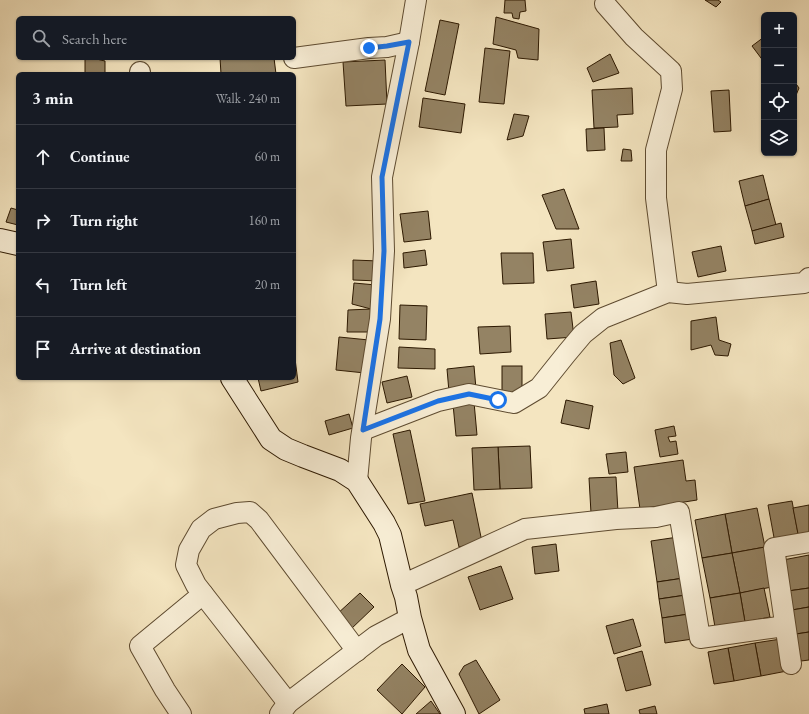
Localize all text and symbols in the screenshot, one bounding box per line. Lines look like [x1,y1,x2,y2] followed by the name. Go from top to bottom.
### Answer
[761,12,797,156] map controls
[761,12,797,48] button: +
[16,16,296,60] search box
[30,27,52,49] icon: search
[62,29,127,48] text: Search here
[360,39,378,57] route end
[761,48,797,84] button: −
[761,84,797,120] button: locate
[32,87,73,109] text: 3 min
[216,90,280,107] text: Walk · 240 m
[761,120,797,156] button: layers
[32,146,54,168] icon: ahead
[70,147,130,166] text: Continue
[255,148,280,165] text: 60 m
[32,210,54,232] icon: right
[70,211,138,230] text: Turn right
[249,212,280,229] text: 160 m
[32,274,54,296] icon: left
[70,275,127,294] text: Turn left
[255,276,280,293] text: 20 m
[32,338,54,360] icon: arrive
[70,339,201,358] text: Arrive at destination
[489,391,507,409] route start

